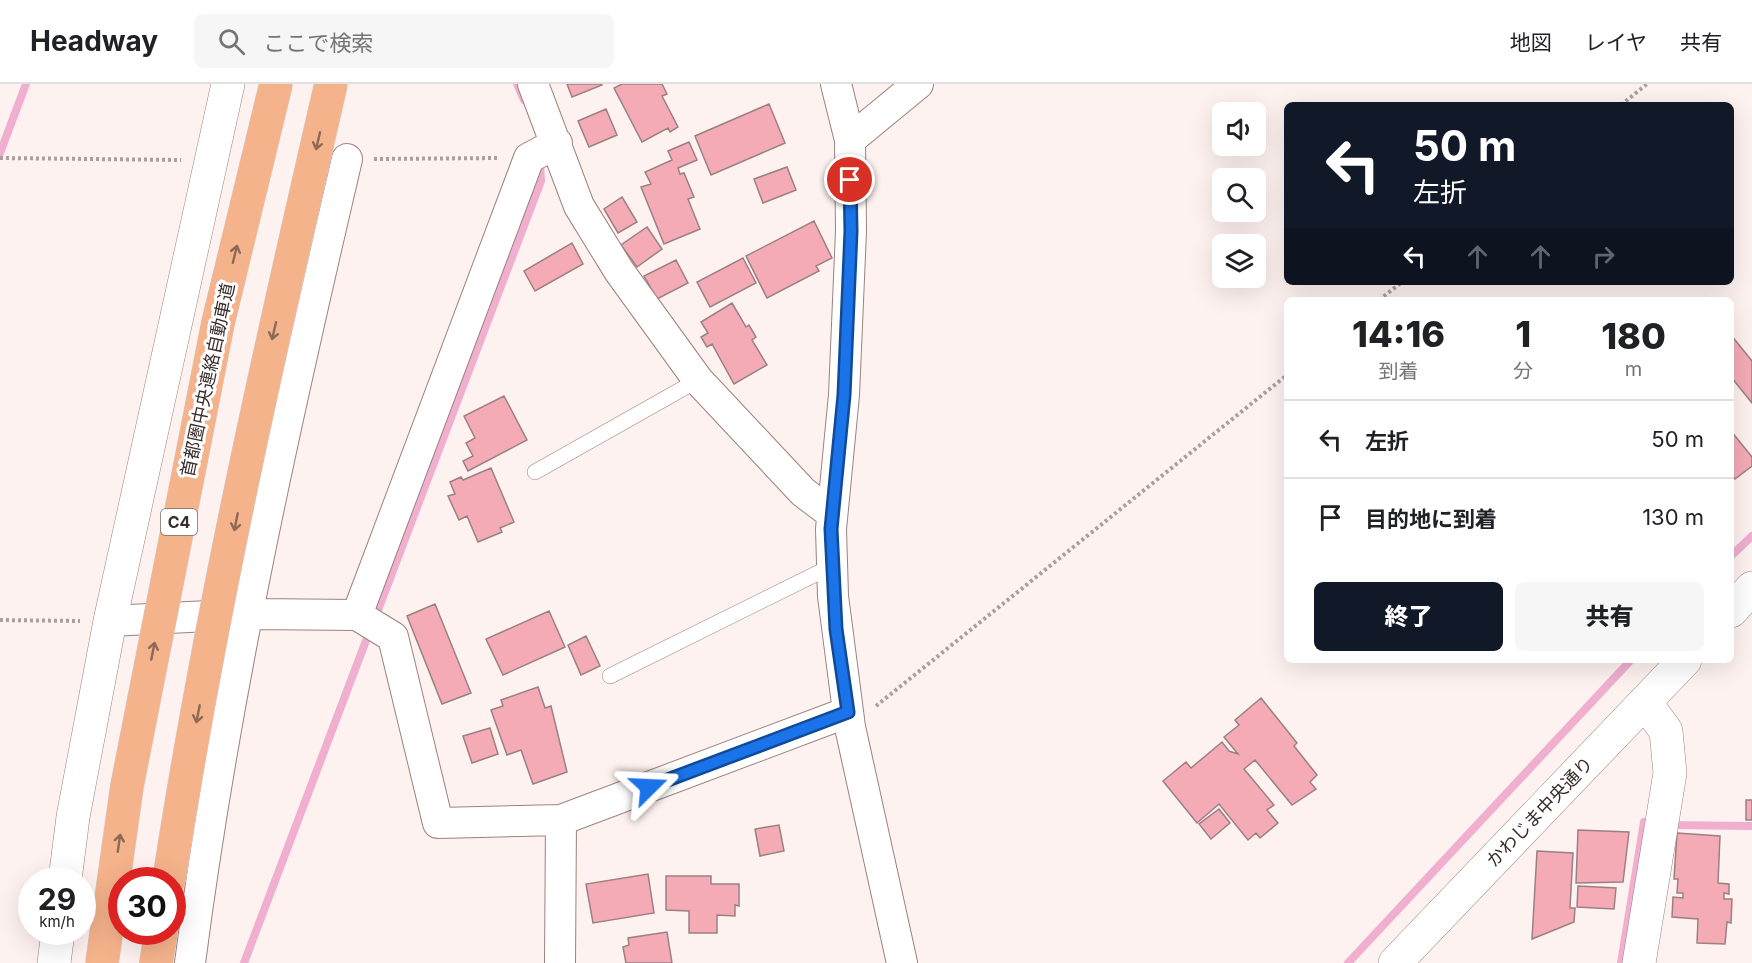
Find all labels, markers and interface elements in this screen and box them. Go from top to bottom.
search box [194,14,614,68]
text: Headway [30,24,158,58]
icon: search [215,25,248,58]
text: ここで検索 [263,30,373,56]
text: 地図 [1510,30,1552,55]
text: レイヤ [1585,30,1647,55]
text: 共有 [1680,30,1722,55]
map controls [1212,102,1266,288]
button: sound [1212,102,1266,156]
text: 50 m [1413,120,1516,171]
icon: left [1314,126,1392,204]
one-way arrow [311,131,323,150]
pin [824,154,875,205]
icon: arrive [833,163,866,196]
button: search [1212,168,1266,222]
text: 左折 [1413,176,1467,209]
button: layers [1212,234,1266,288]
icon: left [1398,240,1431,273]
icon: ahead [1461,240,1494,273]
icon: ahead [1524,240,1557,273]
icon: right [1587,240,1620,273]
one-way arrow [229,245,241,264]
street label: 首都圏中央連絡自動車道 [177,281,238,479]
text: 14:16 [1352,312,1445,356]
text: 1 [1515,312,1531,356]
text: 180 [1601,314,1666,358]
one-way arrow [267,321,279,340]
text: m [1625,357,1642,381]
text: 到着 [1379,359,1419,383]
text: 分 [1513,359,1533,383]
icon: left [1314,423,1347,456]
text: 50 m [1651,426,1704,452]
text: 左折 [1365,428,1409,454]
icon: arrive [1314,501,1347,534]
text: 130 m [1642,504,1704,530]
text: 目的地に到着 [1365,506,1497,532]
road number: C4 [161,509,197,535]
one-way arrow [230,512,241,532]
button: 終了 [1314,582,1503,651]
button: 共有 [1515,582,1704,651]
one-way arrow [148,641,159,661]
one-way arrow [192,703,203,723]
street label: かわじま中央通り [1482,753,1597,871]
position arrow [617,755,681,819]
one-way arrow [113,833,124,853]
speed limit sign: 30 [108,867,186,945]
text: 29 [38,881,76,917]
text: km/h [39,912,75,931]

